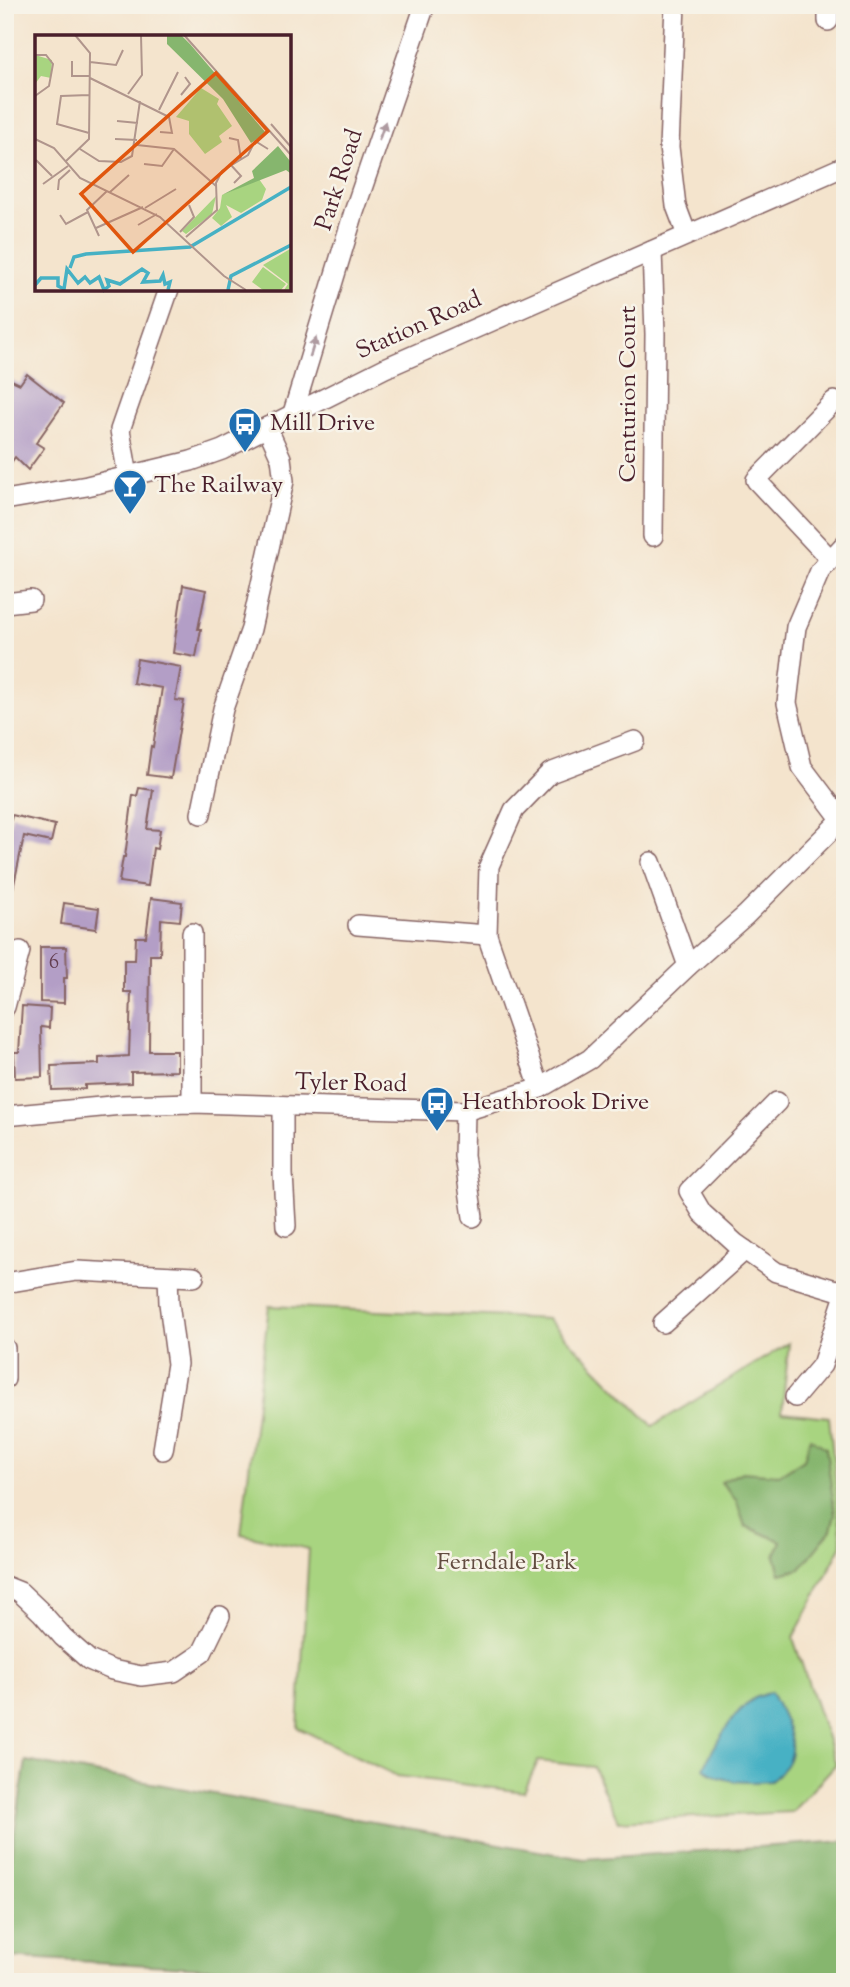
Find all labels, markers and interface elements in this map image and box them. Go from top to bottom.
inset map [35,35,290,290]
one-way arrow [377,120,388,141]
street label: Park Road [308,124,373,235]
street label: Station Road [351,283,488,369]
street label: Centurion Court [612,306,646,482]
one-way arrow [308,337,318,358]
bus stop icon: Mill Drive [226,405,264,454]
place label: Mill Drive [270,407,375,441]
bar icon: The Railway [111,467,149,516]
place label: The Railway [154,469,283,503]
house number: 6 [49,948,59,978]
street label: Tyler Road [295,1066,408,1102]
bus stop icon: Heathbrook Drive [418,1084,456,1133]
place label: Heathbrook Drive [462,1086,649,1120]
park label: Ferndale Park [437,1546,577,1580]

